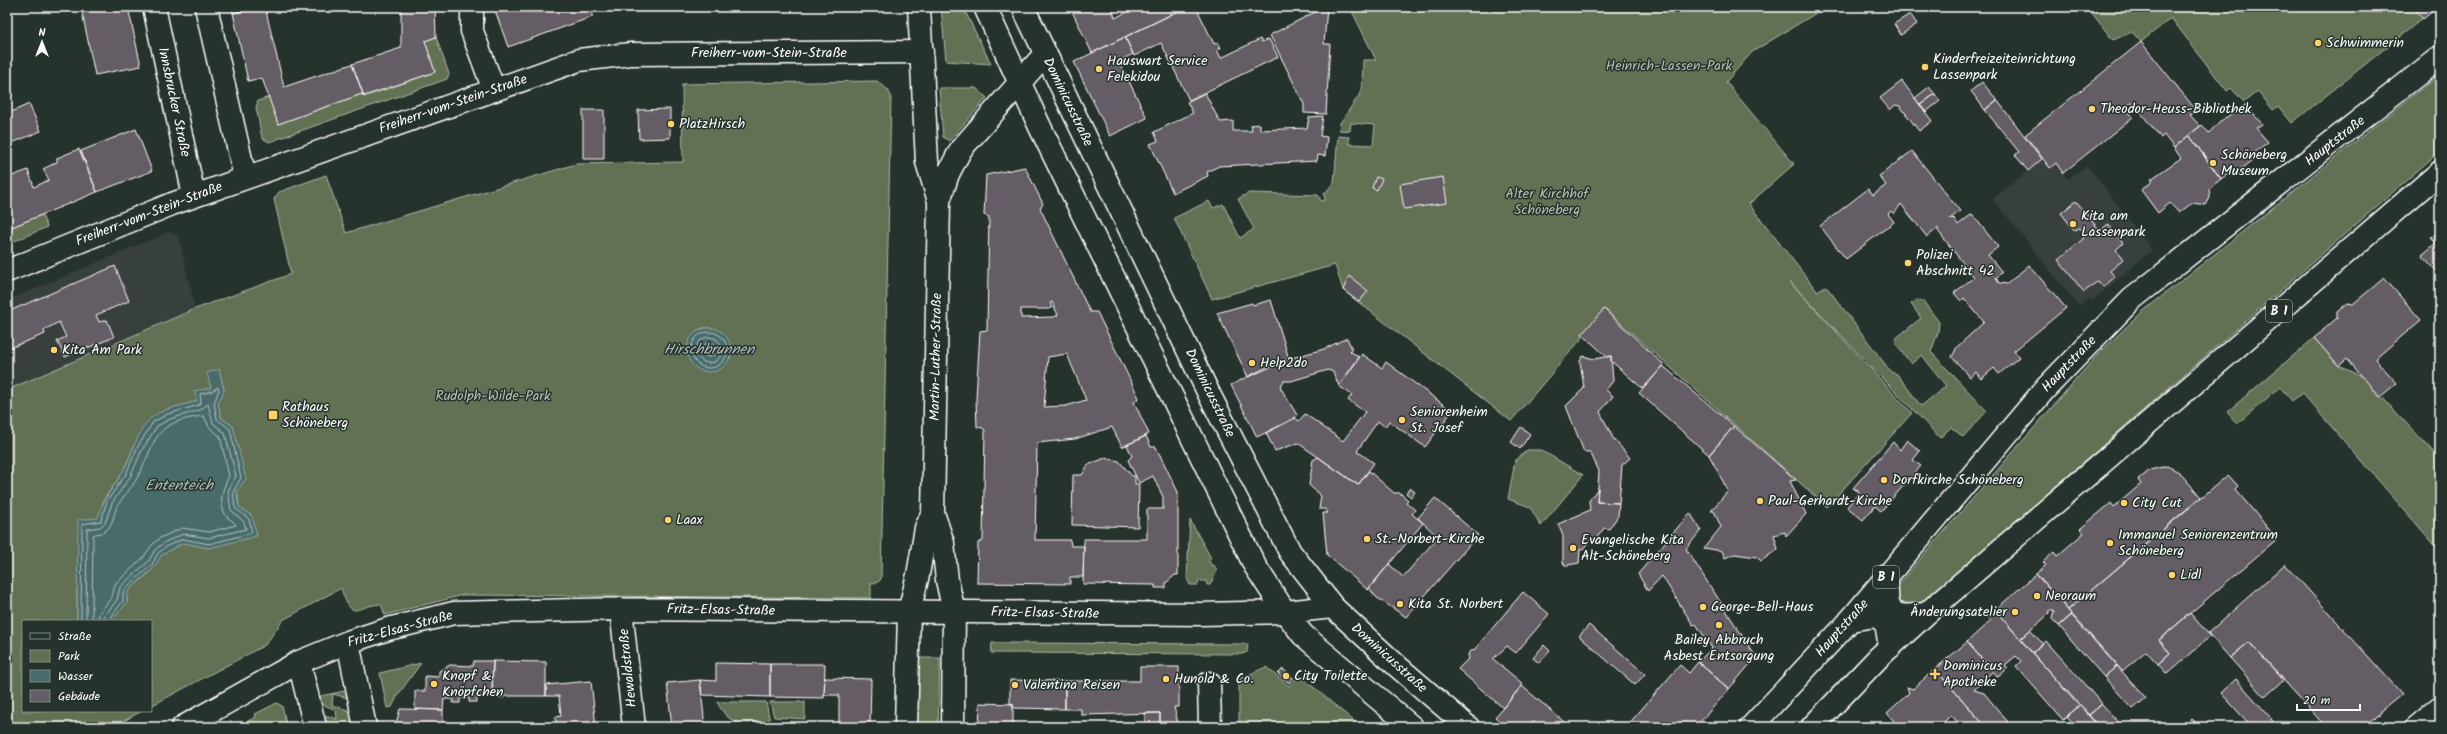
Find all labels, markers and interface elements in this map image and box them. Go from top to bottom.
north arrow [22,22,62,62]
text: N [39,24,46,42]
place label: Schwimmerin [2326,32,2404,54]
marker: Schwimmerin [2313,38,2323,48]
street label: Freiherr-vom-Stein-Straße [691,42,848,64]
street label: Innsbrucker Straße [152,45,197,160]
place label: Kinderfreizeiteinrichtung Lassenpark [1933,48,2076,86]
place label: Hauswart Service Felekidou [1107,50,1208,88]
street label: Dominicusstraße [1037,54,1099,151]
park label: Heinrich-Lassen-Park [1606,55,1733,77]
marker: Kinderfreizeiteinrichtung Lassenpark [1920,62,1930,72]
marker: Hauswart Service Felekidou [1094,64,1104,74]
street label: Freiherr-vom-Stein-Straße [376,68,531,140]
place label: Theodor-Heuss-Bibliothek [2100,98,2252,120]
marker: Theodor-Heuss-Bibliothek [2087,104,2097,114]
street label: Hauptstraße [2300,110,2371,172]
place label: PlatzHirsch [679,113,745,135]
marker: PlatzHirsch [666,119,676,129]
place label: Schöneberg Museum [2221,144,2287,182]
marker: Schöneberg Museum [2208,158,2218,168]
street label: Freiherr-vom-Stein-Straße [72,176,226,252]
park label: Alter Kirchhof Schöneberg [1506,183,1590,221]
place label: Kita am Lassenpark [2081,205,2146,243]
marker: Kita am Lassenpark [2068,219,2078,229]
place label: Polizei Abschnitt 42 [1916,244,1995,282]
marker: Polizei Abschnitt 42 [1903,258,1913,268]
street label: Martin-Luther-Straße [924,292,948,421]
road number: B 1 [2266,300,2292,322]
street label: Hauptstraße [2036,330,2102,397]
water label: Hirschbrunnen [664,338,755,362]
place label: Kita Am Park [62,339,142,361]
marker: Kita Am Park [49,345,59,355]
street label: Dominicusstraße [1179,345,1241,442]
place label: Help2do [1260,352,1307,374]
marker: Help2do [1247,358,1257,368]
park label: Rudolph-Wilde-Park [435,385,551,407]
place label: Rathaus Schöneberg [282,396,348,434]
place label: Seniorenheim St. Josef [1410,401,1488,439]
marker: Rathaus Schöneberg [267,409,279,421]
marker: Seniorenheim St. Josef [1397,415,1407,425]
place label: Dorfkirche Schöneberg [1892,469,2024,491]
water label: Ententeich [145,474,215,498]
marker: Dorfkirche Schöneberg [1879,475,1889,485]
place label: Paul-Gerhardt-Kirche [1768,490,1893,512]
place label: City Cut [2132,492,2182,514]
marker: Paul-Gerhardt-Kirche [1755,496,1765,506]
marker: City Cut [2119,498,2129,508]
place label: Laax [676,509,704,531]
marker: Laax [663,515,673,525]
place label: Immanuel Seniorenzentrum Schöneberg [2118,524,2278,562]
place label: St.-Norbert-Kirche [1375,528,1485,550]
place label: Evangelische Kita Alt-Schöneberg [1581,529,1684,567]
marker: St.-Norbert-Kirche [1362,534,1372,544]
marker: Immanuel Seniorenzentrum Schöneberg [2105,538,2115,548]
marker: Evangelische Kita Alt-Schöneberg [1568,543,1578,553]
place label: Lidl [2180,564,2202,586]
road number: B 1 [1873,566,1899,588]
marker: Lidl [2167,570,2177,580]
place label: Neoraum [2045,585,2096,607]
marker: Neoraum [2032,591,2042,601]
place label: Kita St. Norbert [1408,593,1504,615]
street label: Hauptstraße [1810,593,1875,662]
place label: George-Bell-Haus [1711,596,1813,618]
street label: Fritz-Elsas-Straße [667,598,776,622]
marker: Kita St. Norbert [1395,599,1405,609]
street label: Fritz-Elsas-Straße [991,601,1100,625]
place label: Änderungsatelier [1910,601,2008,623]
marker: George-Bell-Haus [1698,602,1708,612]
street label: Fritz-Elsas-Straße [345,604,456,654]
marker: Änderungsatelier [2010,607,2020,617]
street label: Dominicusstraße [1346,617,1433,699]
legend [22,620,152,712]
marker: Bailey Abbruch Asbest Entsorgung [1714,620,1724,630]
text: Straße [58,627,92,646]
street label: Hewaldstraße [613,627,643,709]
place label: Bailey Abbruch Asbest Entsorgung [1664,629,1774,667]
text: Park [58,647,80,666]
place label: Dominicus Apotheke [1943,655,2003,693]
place label: Knopf & Knöpfchen [442,665,504,703]
place label: City Toilette [1294,665,1368,687]
text: Wasser [58,667,94,686]
place label: Hunold & Co. [1174,668,1253,690]
marker: Dominicus Apotheke [1930,669,1940,679]
marker: City Toilette [1281,671,1291,681]
place label: Valentina Reisen [1023,674,1120,696]
marker: Hunold & Co. [1161,674,1171,684]
marker: Knopf & Knöpfchen [429,679,439,689]
marker: Valentina Reisen [1010,680,1020,690]
scale bar [2297,686,2360,712]
text: Gebäude [58,687,100,706]
text: 20 m [2303,691,2331,710]

